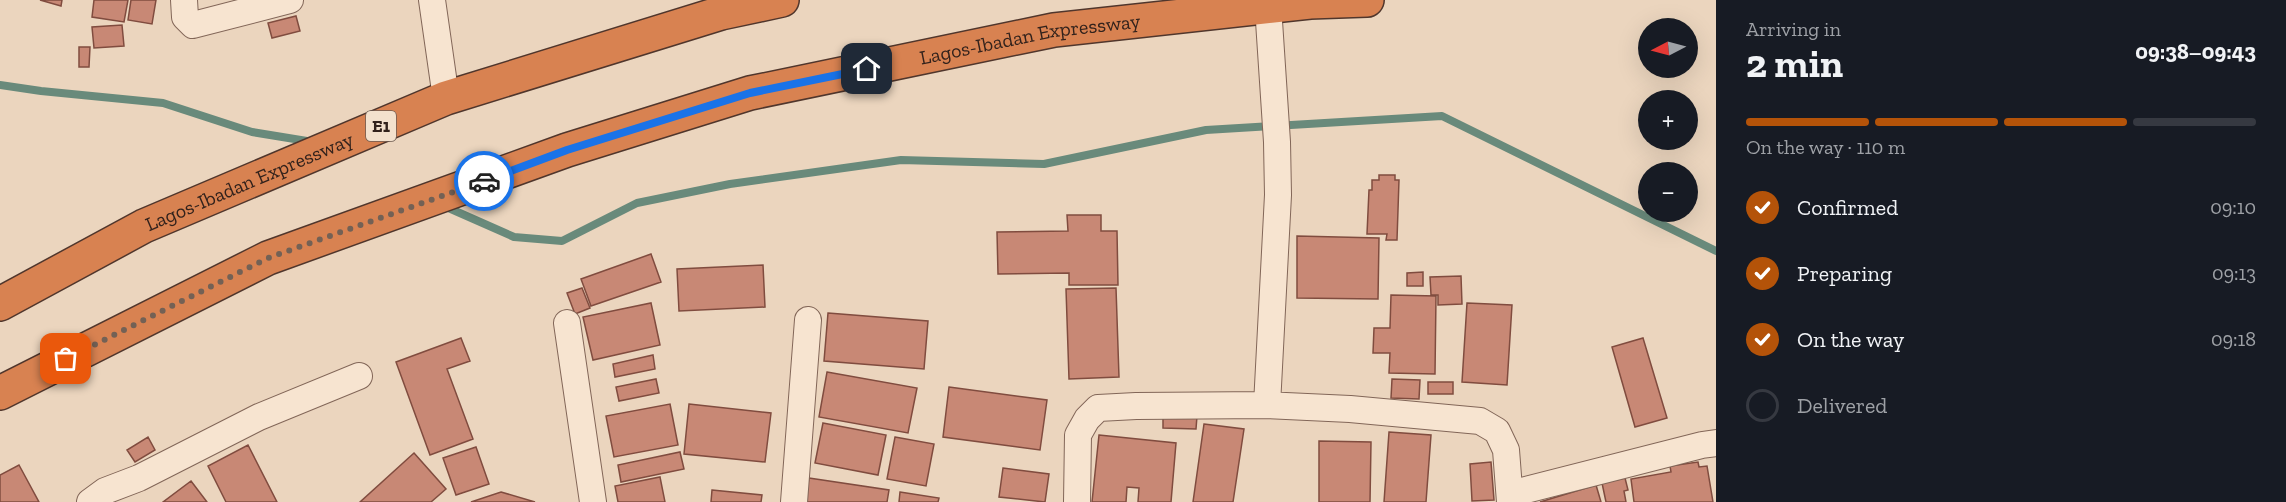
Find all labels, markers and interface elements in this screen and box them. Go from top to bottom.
street label: Lagos-Ibadan Expressway [917,9,1142,70]
text: Arriving in [1746,17,1841,41]
north arrow [1638,18,1698,78]
map controls [1638,18,1698,222]
text: 09:38–09:43 [2135,38,2256,65]
text: 2 min [1746,40,1843,87]
pin [841,43,892,94]
icon: home [850,52,883,85]
button: + [1638,90,1698,150]
road number: E1 [366,111,396,141]
street label: Lagos-Ibadan Expressway [141,126,358,236]
text: On the way · 110 m [1746,135,1905,159]
courier [454,151,514,211]
button: − [1638,162,1698,222]
icon: car [468,165,501,198]
icon: check [1746,191,1779,224]
text: Confirmed [1797,194,1898,221]
text: 09:10 [2210,195,2256,219]
icon: check [1746,257,1779,290]
text: Preparing [1797,260,1892,287]
text: 09:13 [2212,261,2256,285]
icon: check [1746,323,1779,356]
text: On the way [1797,326,1904,353]
text: 09:18 [2211,327,2256,351]
pin [40,333,91,384]
icon: bag [49,342,82,375]
text: Delivered [1797,392,1887,419]

